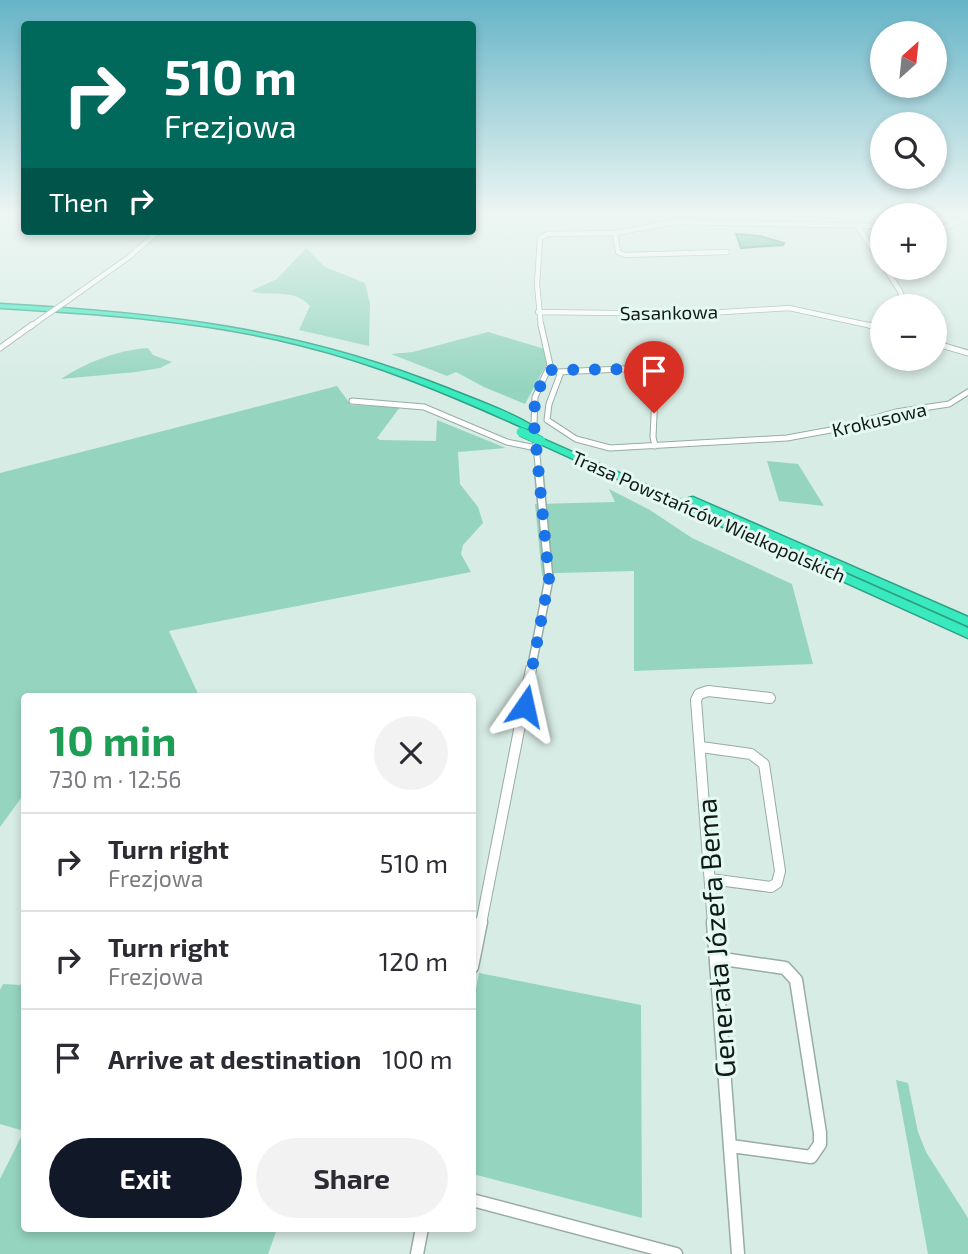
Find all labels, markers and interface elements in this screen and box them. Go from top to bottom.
north arrow [870,21,947,98]
map controls [870,21,947,371]
text: 510 m [164,46,297,105]
icon: right [49,49,140,140]
text: Frezjowa [164,106,297,144]
button: search [870,112,947,189]
icon: right [122,182,160,220]
text: Then [49,186,108,217]
button: + [870,203,947,280]
button: − [870,294,947,371]
street label: Sasankowa [620,300,718,324]
pin [624,341,684,413]
icon: arrive [635,352,673,390]
street label: Krokusowa [829,397,929,441]
street label: Trasa Powstańców Wielkopolskich [569,445,849,587]
position arrow [488,669,562,743]
text: 10 min [49,714,177,764]
button: close [374,716,448,790]
text: 730 m · 12:56 [49,765,181,793]
street label: Generała Józefa Bema [688,797,742,1079]
text: Turn right [108,833,229,864]
icon: right [49,843,87,881]
text: 510 m [379,847,448,878]
text: Frezjowa [108,864,203,892]
text: Turn right [108,931,229,962]
icon: right [49,941,87,979]
text: 120 m [379,945,448,976]
text: Frezjowa [108,962,203,990]
icon: arrive [49,1039,87,1077]
text: Arrive at destination [108,1043,361,1074]
text: 100 m [382,1043,453,1074]
button: Exit [49,1138,242,1218]
button: Share [256,1138,448,1218]

